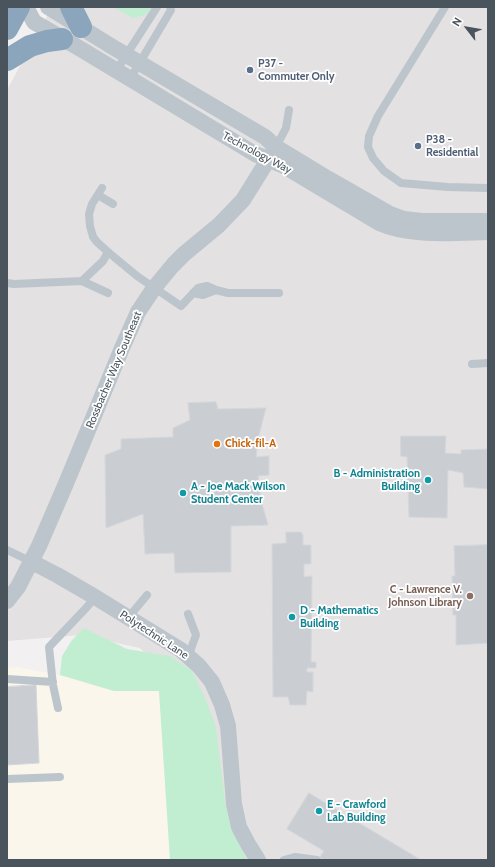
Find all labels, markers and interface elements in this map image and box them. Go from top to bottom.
north arrow [447,8,487,48]
text: N [449,15,465,29]
place label: P37 - Commuter Only [258,57,335,83]
marker: P37 - Commuter Only [245,65,255,75]
street label: Technology Way [220,129,294,177]
place label: P38 - Residential [426,133,478,159]
marker: P38 - Residential [413,141,423,151]
street label: Rossbacher Way Southeast [83,310,145,430]
place label: Chick-fil-A [225,437,276,451]
marker: Chick-fil-A [212,439,222,449]
place label: B - Administration Building [333,467,420,493]
marker: B - Administration Building [423,475,433,485]
place label: A - Joe Mack Wilson Student Center [191,480,285,506]
marker: A - Joe Mack Wilson Student Center [178,488,188,498]
place label: C - Lawrence V. Johnson Library [388,583,462,609]
marker: C - Lawrence V. Johnson Library [465,591,475,601]
place label: D - Mathematics Building [300,604,378,630]
street label: Polytechnic Lane [117,608,191,662]
marker: D - Mathematics Building [287,612,297,622]
place label: E - Crawford Lab Building [327,798,386,824]
marker: E - Crawford Lab Building [314,806,324,816]

